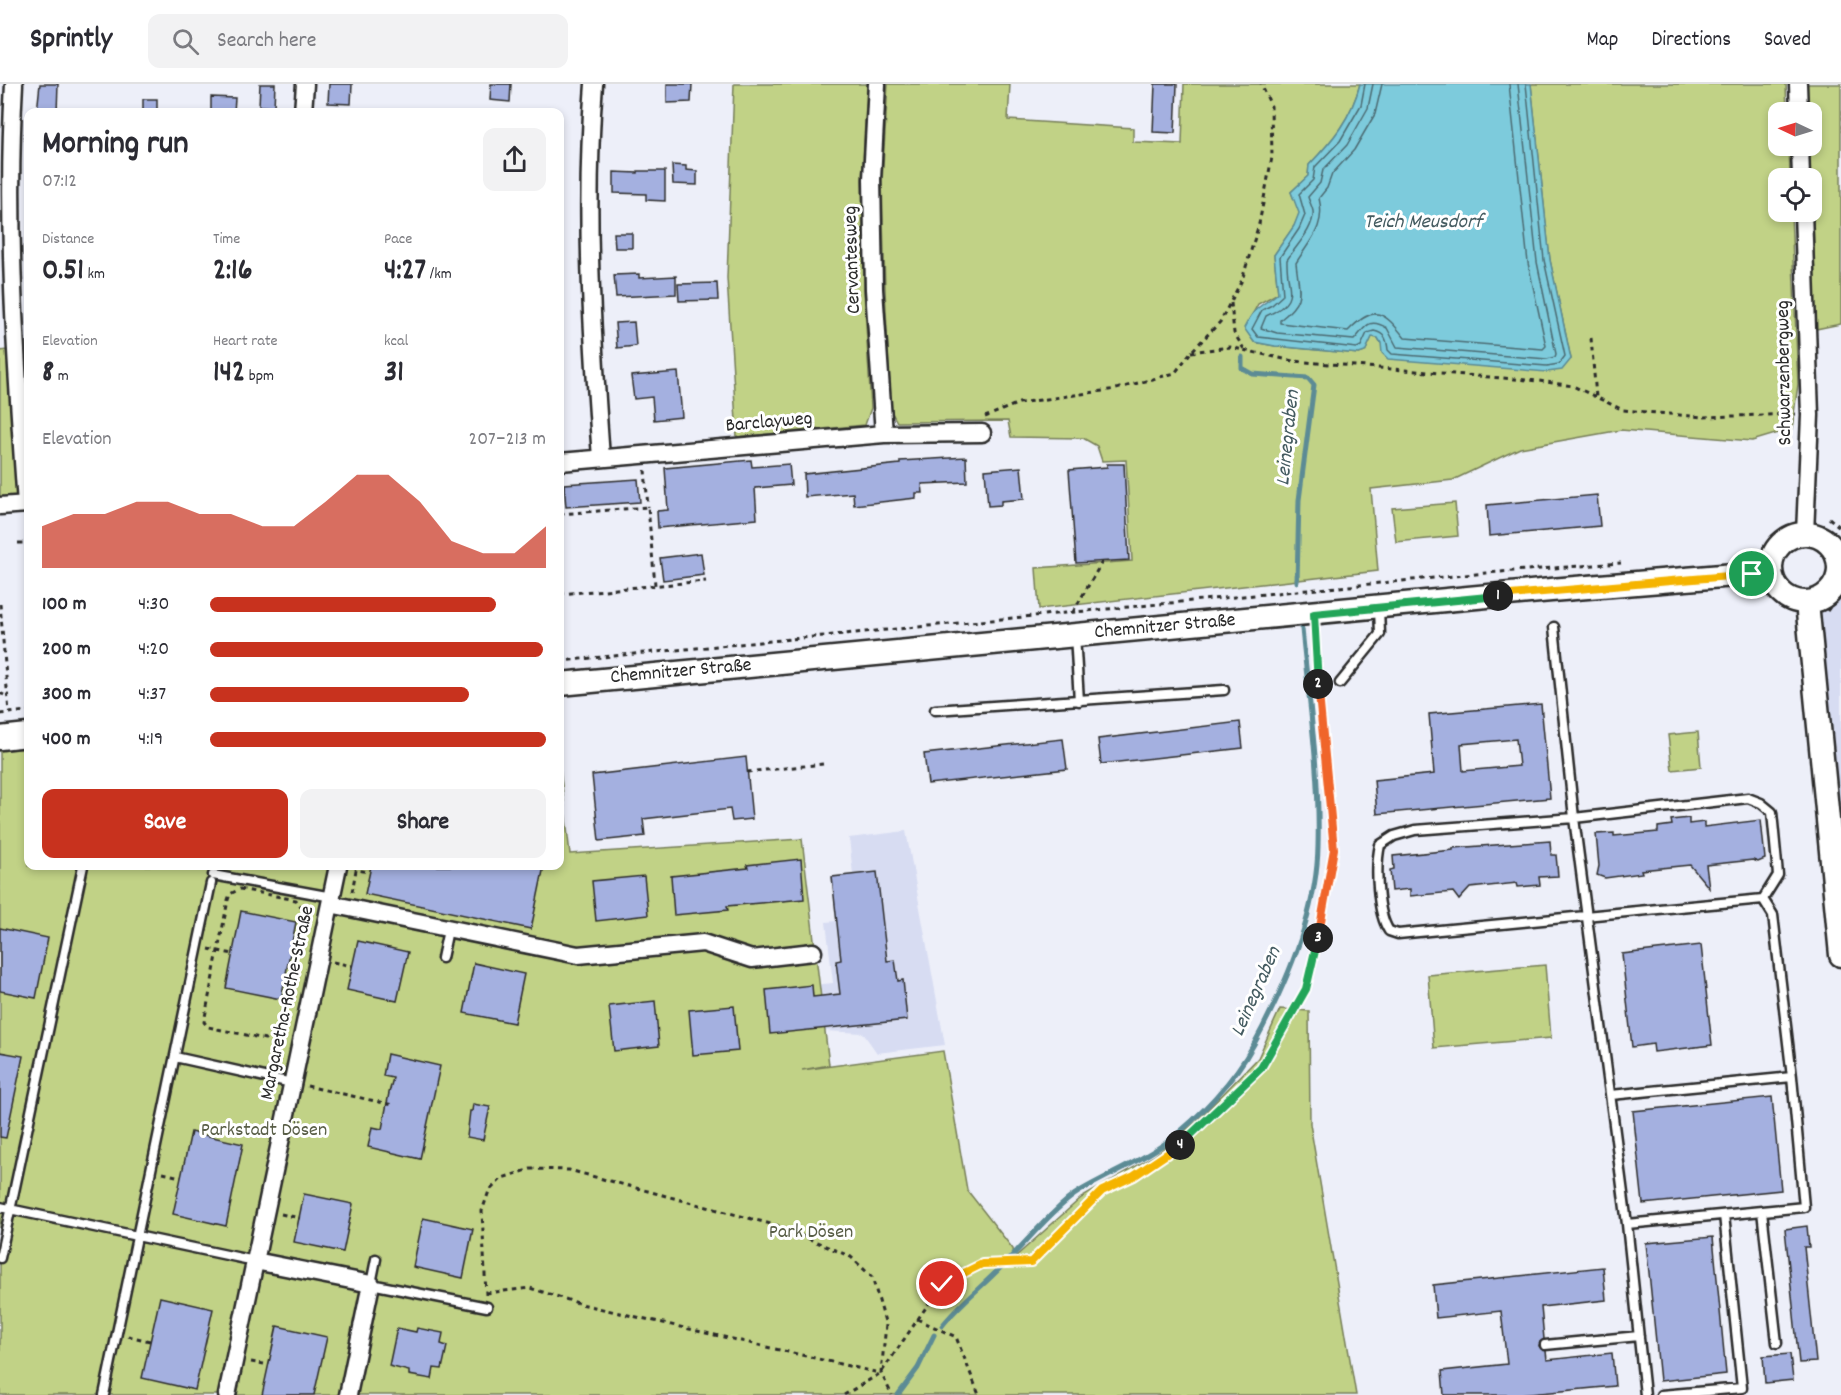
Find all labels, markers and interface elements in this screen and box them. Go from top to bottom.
search box [148,14,568,68]
text: Sprintly [30,21,112,61]
icon: search [169,25,202,58]
text: Search here [217,26,316,57]
text: Map [1587,26,1618,56]
text: Directions [1651,26,1731,56]
text: Saved [1764,26,1811,56]
north arrow [1768,102,1822,156]
map controls [1768,102,1822,222]
text: Morning run [42,122,189,169]
button: share [483,128,546,191]
text: 07:12 [42,168,77,196]
button: locate [1768,168,1822,222]
street label: Cervantesweg [837,205,869,315]
water label: Teich Meusdorf [1364,208,1487,238]
text: Distance [42,228,94,251]
text: Time [213,228,240,251]
text: Pace [384,228,412,251]
text: 0.51 [42,251,84,294]
text: 2:16 [213,251,252,294]
text: 4:27 [384,251,426,294]
text: km [84,263,105,286]
text: /km [426,263,452,286]
street label: Schwarzenbergweg [1770,300,1800,446]
text: Elevation [42,330,98,353]
text: Heart rate [213,330,278,353]
text: kcal [384,330,408,353]
text: 8 [42,353,54,396]
text: 142 [213,353,245,396]
text: 31 [384,353,404,396]
text: m [54,365,69,388]
text: bpm [245,365,274,388]
water label: Leinegraben [1269,388,1309,487]
street label: Barclayweg [724,405,814,441]
text: Elevation [42,426,112,454]
text: 207–213 m [468,426,546,454]
pin [1726,548,1777,599]
icon: arrive [1735,557,1768,590]
pin: 1 [1483,581,1513,611]
text: 1 [1496,584,1500,607]
text: 100 m [42,591,87,619]
text: 4:30 [138,591,169,619]
street label: Chemnitzer Straße [1093,607,1237,647]
text: 200 m [42,636,91,664]
text: 4:20 [138,636,169,664]
street label: Chemnitzer Straße [609,652,753,692]
pin: 2 [1303,669,1333,699]
text: 2 [1315,672,1322,695]
text: 300 m [42,681,91,709]
text: 4:37 [138,681,166,709]
text: 400 m [42,726,90,754]
text: 4:19 [138,726,163,754]
button: Save [42,789,288,858]
button: Share [300,789,546,858]
street label: Margaretha-Rothe-Straße [254,903,322,1103]
pin: 3 [1303,923,1333,953]
text: 3 [1314,926,1322,949]
water label: Leinegraben [1224,941,1291,1042]
park label: Parkstadt Dösen [201,1117,327,1145]
pin: 4 [1165,1130,1195,1160]
text: 4 [1177,1133,1183,1156]
park label: Park Dösen [769,1219,853,1247]
pin [916,1258,967,1309]
icon: check [925,1267,958,1300]

